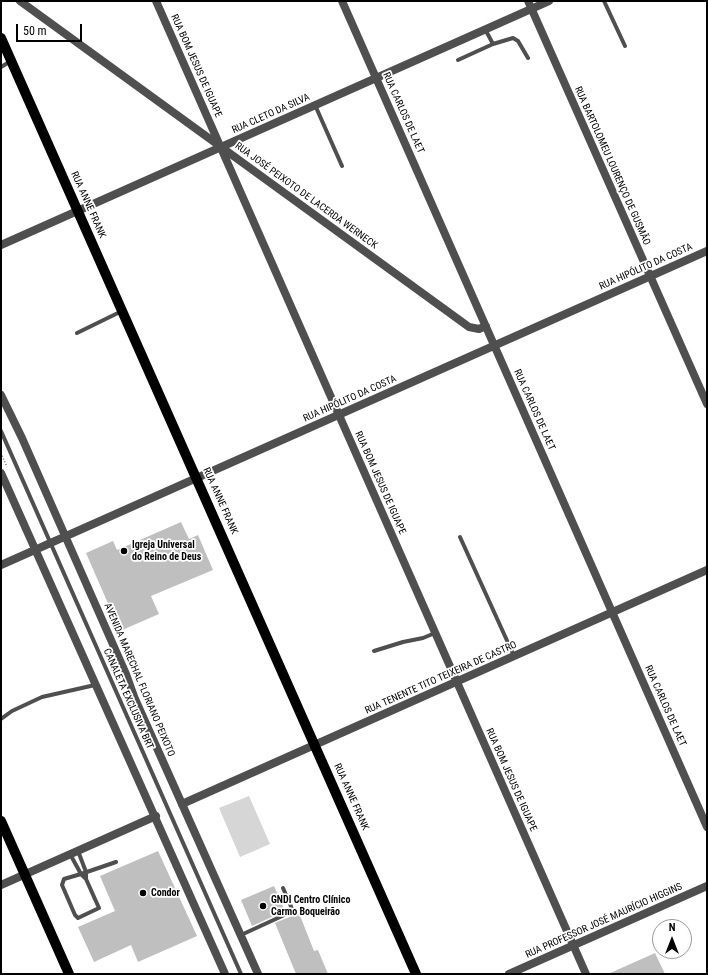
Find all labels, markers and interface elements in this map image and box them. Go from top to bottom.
street label: RUA BOM JESUS DE IGUAPE [168,13,224,119]
scale bar [18,16,84,42]
text: 50 m [23,24,47,38]
street label: RUA CARLOS DE LAET [380,71,426,155]
street label: RUA BARTOLOMEU LOURENÇO DE GUSMÃO [571,85,653,247]
street label: RUA CLETO DA SILVA [230,91,312,137]
street label: RUA JOSÉ PEIXOTO DE LACERDA WERNECK [232,140,380,252]
street label: RUA ANNE FRANK [68,170,108,240]
street label: RUA HIPÓLITO DA COSTA [598,241,694,293]
street label: RUA CARLOS DE LAET [511,368,557,452]
street label: RUA HIPÓLITO DA COSTA [302,373,398,425]
street label: RUA BOM JESUS DE IGUAPE [352,430,408,536]
street label: RUA ANNE FRANK [200,466,240,536]
place label: Igreja Universal do Reino de Deus [132,539,201,562]
marker: Igreja Universal do Reino de Deus [119,546,129,556]
street label: AVENIDA MARECHAL FLORIANO PEIXOTO [101,601,177,759]
street label: RUA TENENTE TITO TEIXEIRA DE CASTRO [363,639,519,717]
street label: CANALETA EXCLUSIVA BRT [100,647,156,751]
street label: RUA CARLOS DE LAET [642,664,688,748]
street label: RUA BOM JESUS DE IGUAPE [483,727,539,833]
street label: RUA ANNE FRANK [331,762,371,832]
street label: RUA PROFESSOR JOSÉ MAURÍCIO HIGGINS [524,881,684,961]
place label: Condor [151,887,180,899]
marker: Condor [138,888,148,898]
place label: GNDI Centro Clínico Carmo Boqueirão [271,894,350,918]
marker: GNDI Centro Clínico Carmo Boqueirão [258,901,268,911]
north arrow [652,919,692,959]

